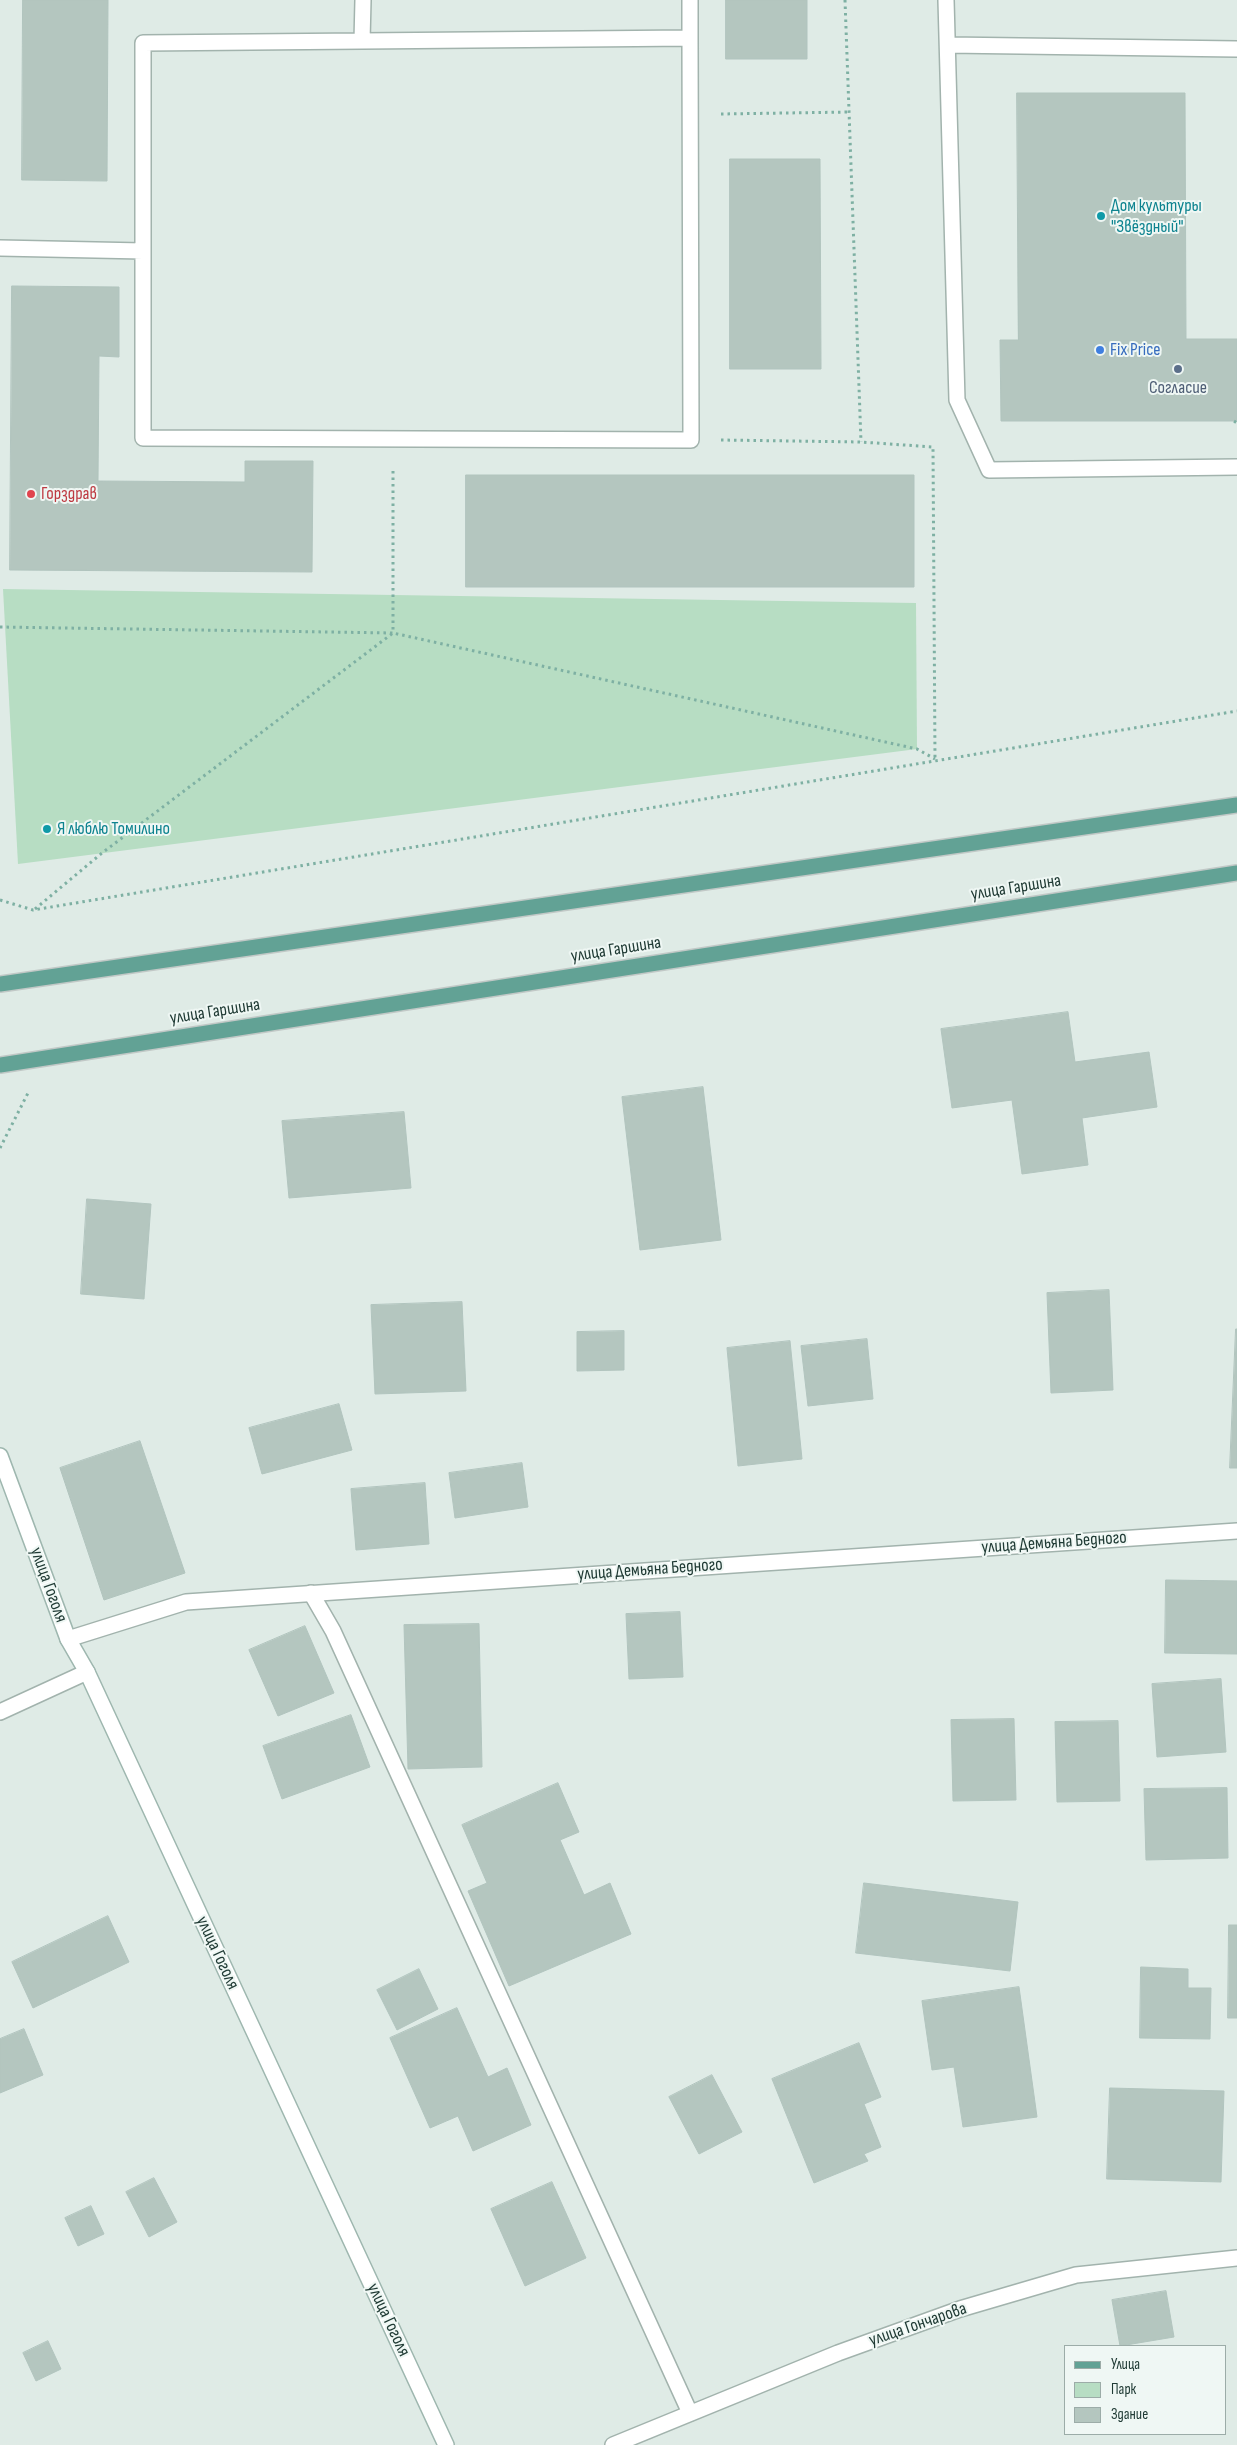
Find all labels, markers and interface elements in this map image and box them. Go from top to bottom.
place label: Дом культуры "Звёздный" [1111,195,1202,238]
marker: Дом культуры "Звёздный" [1095,210,1107,222]
place label: Fix Price [1110,339,1161,361]
marker: Fix Price [1094,344,1106,356]
marker: Согласие [1172,363,1184,375]
place label: Согласие [1149,377,1207,399]
place label: Горздрав [41,483,97,505]
marker: Горздрав [25,488,37,500]
place label: Я люблю Томилино [57,818,170,840]
marker: Я люблю Томилино [41,823,53,835]
street label: улица Гаршина [969,870,1063,906]
street label: улица Гаршина [569,932,663,968]
street label: улица Гаршина [168,994,262,1030]
street label: улица Демьяна Бедного [981,1527,1127,1559]
street label: улица Гоголя [24,1545,72,1625]
street label: улица Демьяна Бедного [577,1554,723,1586]
street label: улица Гоголя [191,1913,243,1993]
street label: улица Гоголя [362,2280,414,2360]
street label: улица Гончарова [866,2298,970,2352]
legend [1064,2345,1227,2435]
text: Улица [1111,2355,1140,2374]
text: Парк [1111,2380,1136,2399]
text: Здание [1111,2405,1148,2424]

